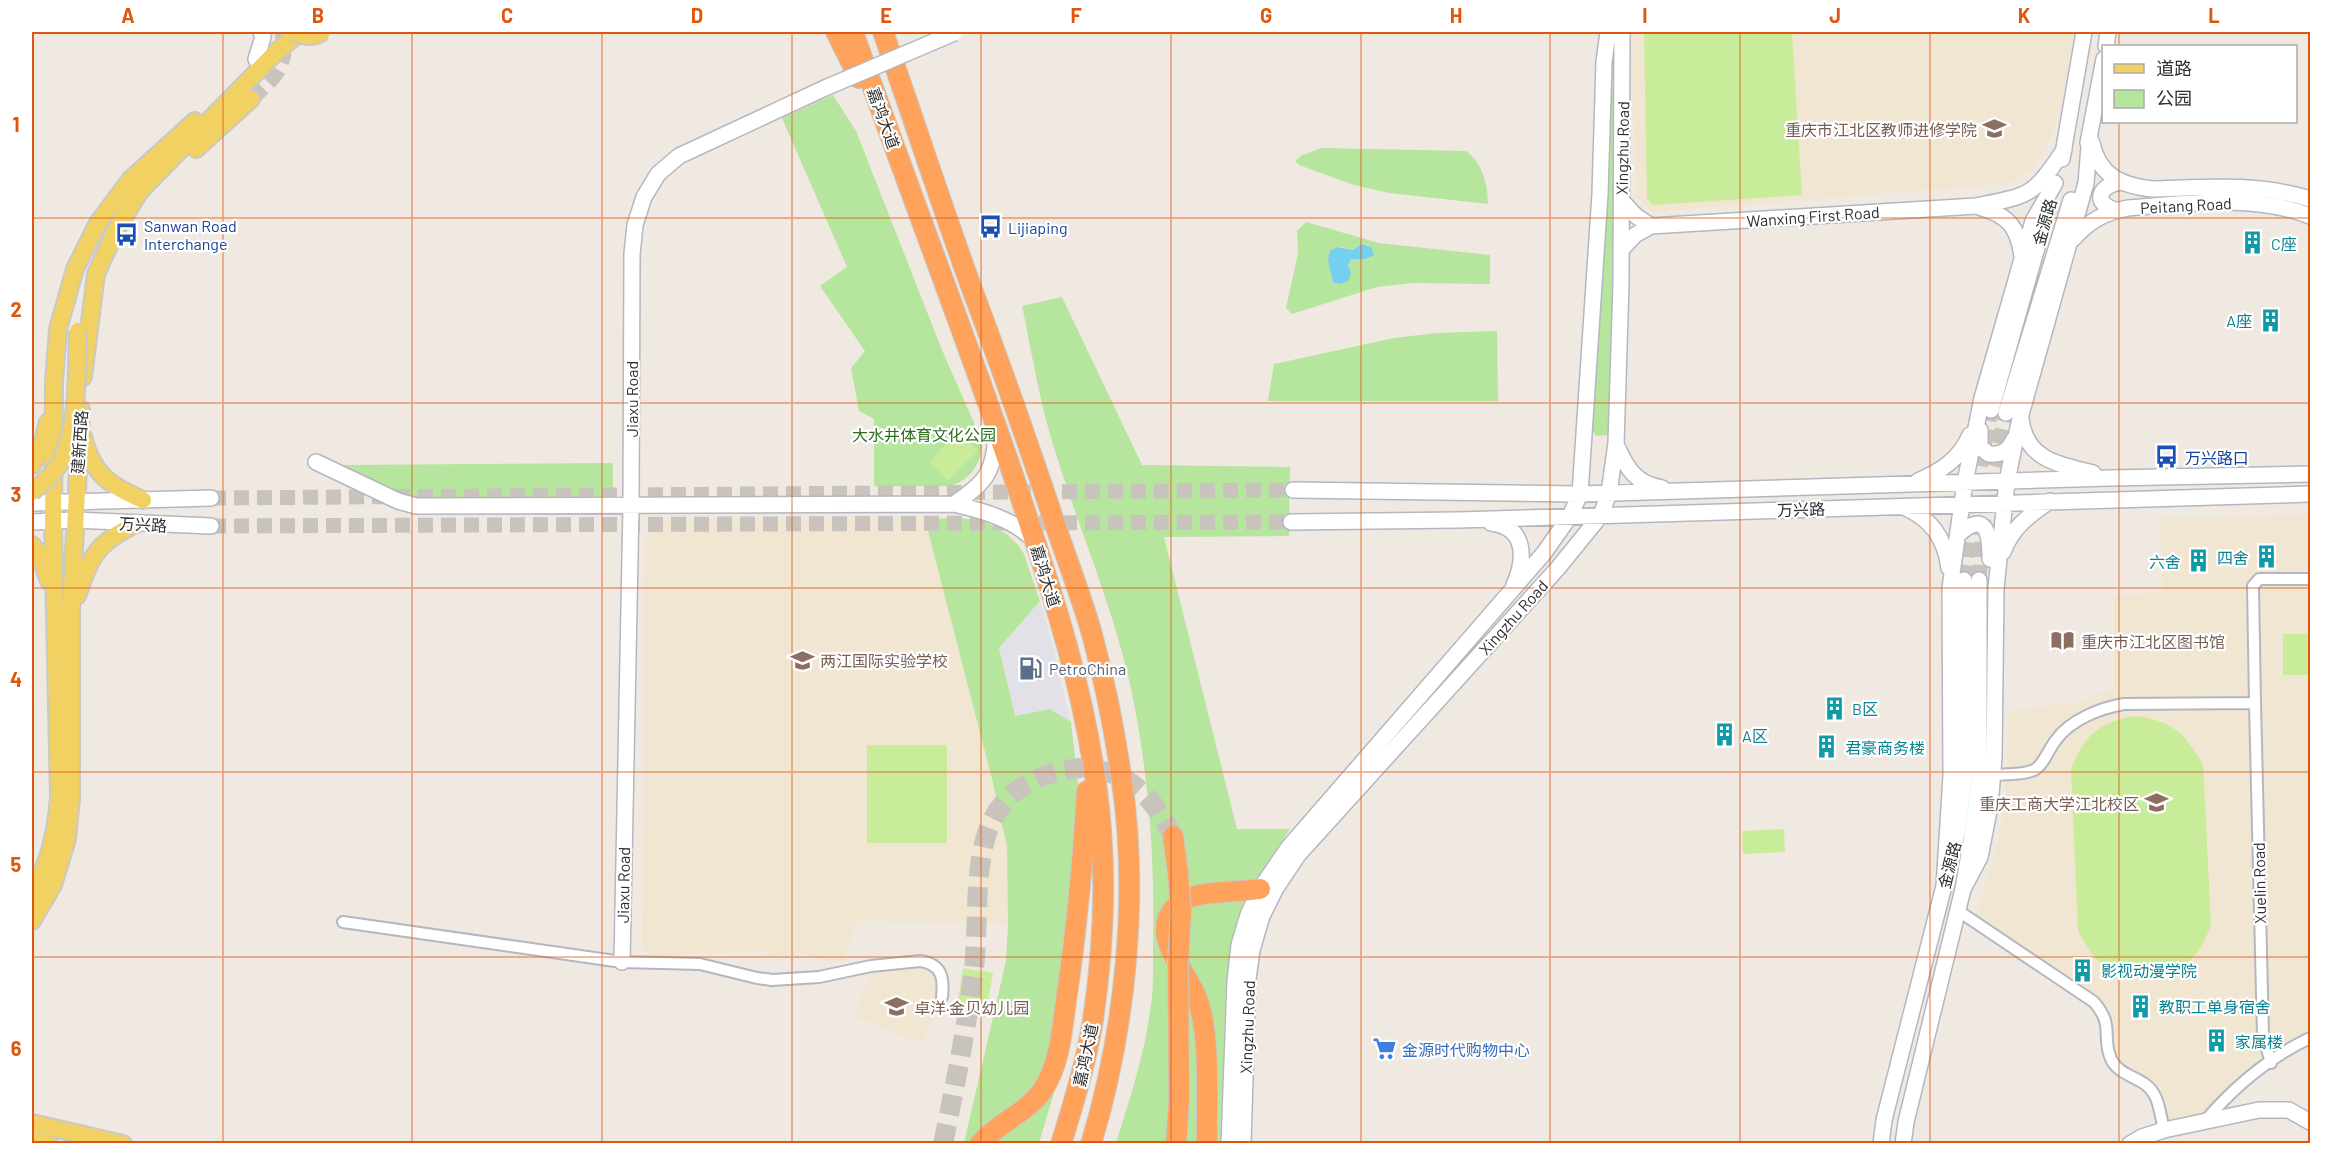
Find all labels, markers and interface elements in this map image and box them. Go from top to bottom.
text: A [121,3,135,27]
text: B [312,3,324,27]
text: C [501,3,513,27]
text: D [691,3,703,27]
text: E [880,3,892,27]
text: F [1070,3,1082,27]
text: G [1260,3,1272,27]
text: H [1450,3,1462,27]
text: I [1642,3,1648,27]
text: J [1829,3,1841,27]
text: K [2018,3,2031,27]
text: L [2208,3,2220,27]
legend [2102,45,2297,123]
text: 道路 [2156,57,2192,79]
street label: 嘉鸿大道 [864,85,904,151]
text: 公园 [2156,87,2192,109]
street label: Xingzhu Road [1612,101,1632,195]
text: 1 [12,112,20,136]
school or university icon: 重庆市江北区教师进修学院 [1982,116,2008,142]
place label: 重庆市江北区教师进修学院 [1785,120,1977,139]
street label: Peitang Road [2140,193,2232,217]
street label: 金源路 [2028,196,2060,248]
street label: Wanxing First Road [1746,202,1880,230]
bus stop icon: Lijiaping [977,214,1003,240]
place label: Sanwan Road Interchange [144,216,237,253]
place label: Lijiaping [1008,218,1067,237]
bus stop icon: Sanwan Road Interchange [113,221,139,247]
building icon: C座 [2240,230,2266,256]
place label: C座 [2271,234,2297,253]
text: 2 [10,297,22,321]
building icon: A座 [2257,307,2283,333]
place label: A座 [2226,311,2252,330]
street label: Jiaxu Road [622,361,641,437]
street label: 建新西路 [67,409,91,475]
park label: 大水井体育文化公园 [852,425,996,444]
bus stop icon: 万兴路口 [2154,444,2180,470]
place label: 万兴路口 [2185,448,2249,467]
text: 3 [11,482,21,506]
street label: 万兴路 [1777,499,1825,519]
street label: 万兴路 [119,513,167,535]
street label: 嘉鸿大道 [1028,543,1064,609]
building icon: 四舍 [2254,544,2280,570]
building icon: 六舍 [2186,548,2212,574]
place label: 四舍 [2217,548,2249,567]
place label: 六舍 [2149,552,2181,571]
street label: Xingzhu Road [1475,576,1551,658]
library icon: 重庆市江北区图书馆 [2050,628,2076,654]
place label: 重庆市江北区图书馆 [2081,632,2225,651]
school or university icon: 两江国际实验学校 [789,647,815,673]
place label: 两江国际实验学校 [820,651,948,670]
fuel station icon: PetroChina [1018,655,1044,681]
place label: PetroChina [1049,659,1126,678]
text: 4 [10,667,22,691]
building icon: B区 [1821,695,1847,721]
place label: B区 [1852,699,1878,718]
building icon: A区 [1711,722,1737,748]
place label: A区 [1742,726,1768,745]
building icon: 君豪商务楼 [1814,734,1840,760]
place label: 君豪商务楼 [1845,738,1925,757]
school or university icon: 重庆工商大学江北校区 [2144,790,2170,816]
place label: 重庆工商大学江北校区 [1979,794,2139,813]
street label: 金源路 [1934,839,1964,891]
street label: Xuelin Road [2249,842,2269,924]
street label: Jiaxu Road [613,847,633,923]
text: 5 [11,852,22,876]
building icon: 影视动漫学院 [2070,957,2096,983]
place label: 影视动漫学院 [2101,961,2197,980]
street label: Xingzhu Road [1236,980,1258,1074]
building icon: 教职工单身宿舍 [2128,993,2154,1019]
school or university icon: 卓洋·金贝幼儿园 [883,994,909,1020]
place label: 教职工单身宿舍 [2159,997,2271,1016]
place label: 卓洋·金贝幼儿园 [914,998,1029,1017]
street label: 嘉鸿大道 [1069,1022,1101,1088]
building icon: 家属楼 [2204,1028,2230,1054]
place label: 家属楼 [2235,1032,2283,1051]
text: 6 [11,1036,22,1060]
supermarket icon: 金源时代购物中心 [1371,1036,1397,1062]
place label: 金源时代购物中心 [1402,1040,1530,1059]

